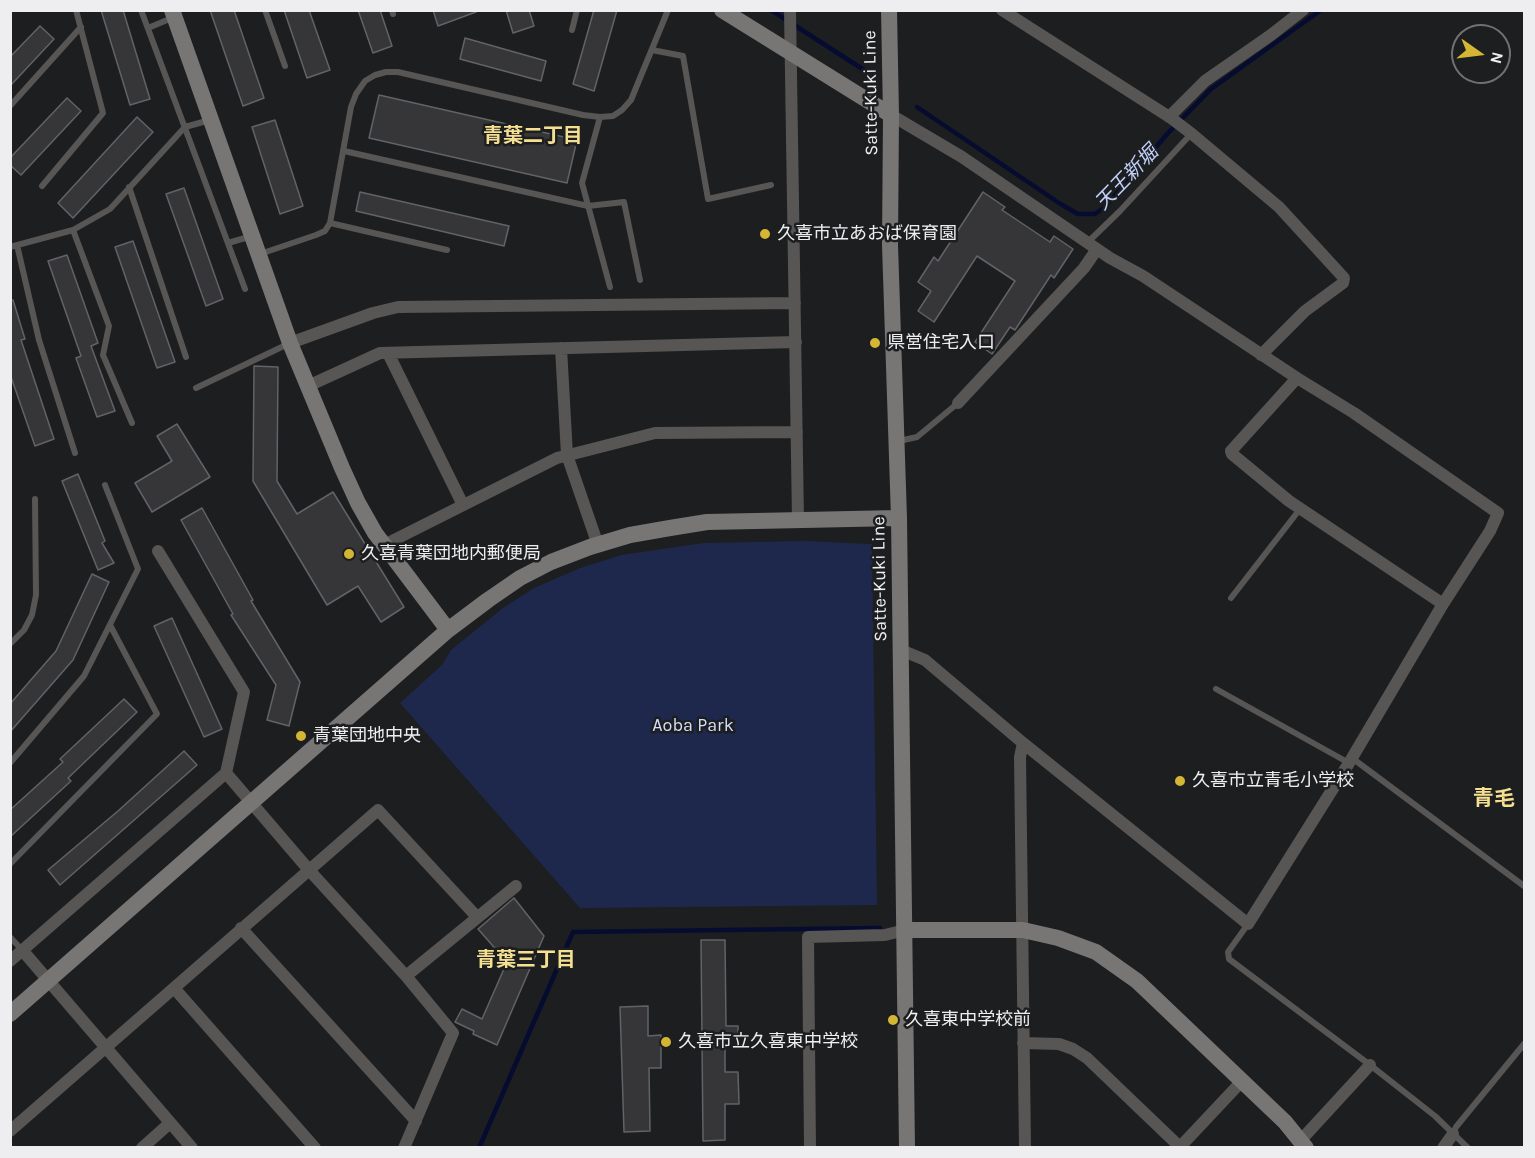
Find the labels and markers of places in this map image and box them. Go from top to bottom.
place label: 久喜市立あおば保育園 [777,223,957,245]
marker: 久喜市立あおば保育園 [758,227,772,241]
place label: 県営住宅入口 [887,332,995,354]
marker: 県営住宅入口 [868,336,882,350]
place label: 久喜青葉団地内郵便局 [361,543,541,565]
marker: 久喜青葉団地内郵便局 [342,547,356,561]
place label: 青葉団地中央 [313,725,421,747]
marker: 青葉団地中央 [294,729,308,743]
place label: 久喜市立青毛小学校 [1192,770,1354,792]
marker: 久喜市立青毛小学校 [1173,774,1187,788]
place label: 久喜東中学校前 [905,1009,1031,1031]
marker: 久喜東中学校前 [886,1013,900,1027]
place label: 久喜市立久喜東中学校 [678,1031,858,1053]
marker: 久喜市立久喜東中学校 [659,1035,673,1049]

